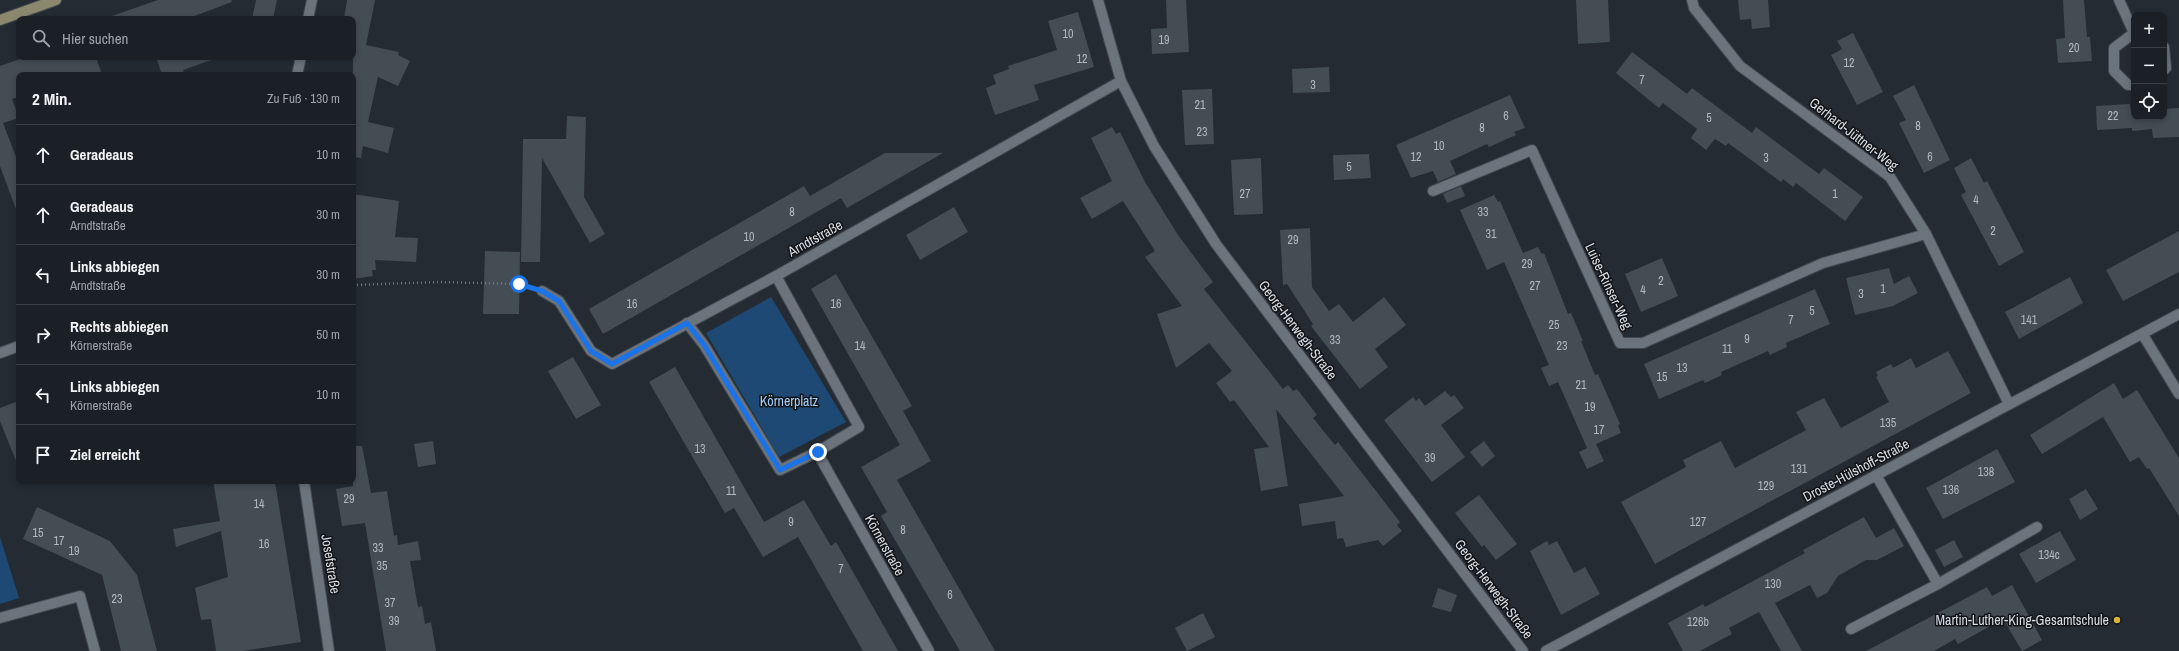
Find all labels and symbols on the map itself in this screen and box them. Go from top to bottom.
house number: 10 [1063,26,1073,42]
house number: 19 [1159,32,1169,48]
house number: 20 [2069,40,2079,56]
house number: 12 [1077,51,1087,67]
house number: 12 [1844,55,1854,71]
house number: 7 [1639,72,1645,88]
house number: 3 [1310,77,1316,93]
street label: Gerhard-Jüttner-Weg [1806,94,1903,175]
house number: 21 [1195,97,1206,113]
house number: 6 [1503,108,1509,124]
house number: 22 [2108,108,2118,124]
house number: 5 [1706,110,1712,126]
house number: 8 [1915,118,1921,134]
house number: 8 [1479,120,1485,136]
house number: 23 [1197,124,1207,140]
house number: 10 [1434,138,1444,154]
house number: 12 [1411,149,1421,165]
house number: 6 [1927,149,1933,165]
house number: 3 [1763,150,1769,166]
house number: 5 [1346,159,1352,175]
house number: 27 [1240,186,1251,202]
house number: 1 [1832,186,1838,202]
house number: 4 [1973,192,1979,208]
house number: 8 [789,204,795,220]
house number: 33 [1478,204,1488,220]
street label: Arndtstraße [784,216,846,261]
house number: 2 [1990,223,1996,239]
house number: 31 [1486,226,1497,242]
house number: 10 [744,229,754,245]
house number: 29 [1288,232,1298,248]
street label: Luise-Rinser-Weg [1581,240,1637,332]
house number: 29 [1522,256,1532,272]
house number: 2 [1658,273,1664,289]
route start [510,275,528,293]
street label: Georg-Herwegh-Straße [1255,277,1341,383]
house number: 27 [1530,278,1541,294]
house number: 1 [1880,281,1886,297]
house number: 4 [1640,282,1646,298]
house number: 3 [1858,286,1864,302]
house number: 16 [627,296,637,312]
house number: 16 [831,296,841,312]
house number: 5 [1809,303,1815,319]
house number: 7 [1788,312,1794,328]
house number: 141 [2021,312,2038,328]
house number: 25 [1549,317,1560,333]
house number: 9 [1744,331,1750,347]
house number: 33 [1330,332,1340,348]
house number: 14 [855,338,866,354]
house number: 23 [1557,338,1567,354]
house number: 11 [1722,341,1733,357]
house number: 13 [1677,360,1687,376]
house number: 15 [1657,369,1668,385]
house number: 21 [1576,377,1587,393]
park label: Körnerplatz [760,392,819,410]
house number: 19 [1585,399,1595,415]
house number: 135 [1880,415,1897,431]
house number: 17 [1594,422,1605,438]
street label: Droste-Hülshoff-Straße [1800,434,1912,506]
house number: 13 [695,441,705,457]
route end [809,443,827,461]
house number: 39 [1425,450,1435,466]
house number: 131 [1791,461,1808,477]
house number: 138 [1978,464,1994,480]
house number: 129 [1758,478,1774,494]
house number: 136 [1943,482,1959,498]
house number: 11 [726,483,737,499]
house number: 29 [344,491,354,507]
house number: 14 [254,496,265,512]
street label: Körnerstraße [861,511,909,579]
house number: 9 [788,514,794,530]
house number: 127 [1690,514,1707,530]
house number: 8 [900,522,906,538]
house number: 15 [33,525,44,541]
house number: 17 [54,533,65,549]
street label: Josefstraße [317,533,345,595]
house number: 16 [259,536,269,552]
street label: Georg-Herwegh-Straße [1451,536,1537,642]
house number: 33 [373,540,383,556]
house number: 19 [69,543,79,559]
house number: 134c [2038,547,2060,563]
house number: 35 [377,558,388,574]
house number: 7 [838,561,844,577]
house number: 130 [1765,576,1781,592]
house number: 6 [947,587,953,603]
house number: 23 [112,591,122,607]
house number: 37 [385,595,396,611]
place label: Martin-Luther-King-Gesamtschule [1935,611,2109,629]
house number: 39 [389,613,399,629]
house number: 126b [1687,614,1709,630]
marker: Martin-Luther-King-Gesamtschule [2112,615,2122,625]

